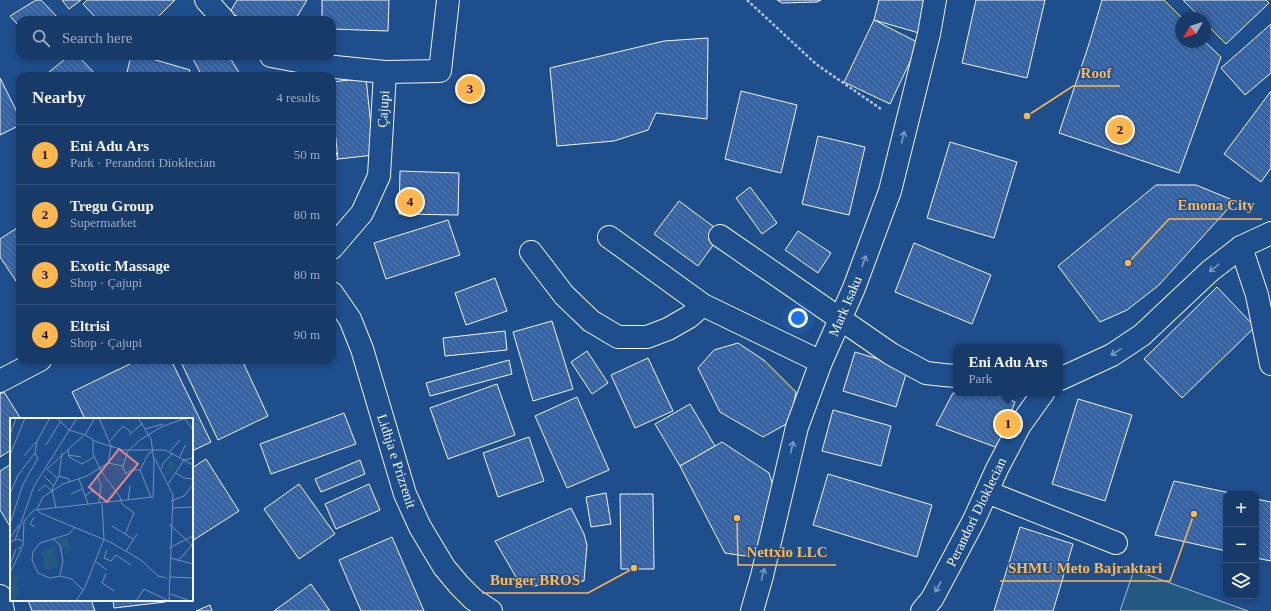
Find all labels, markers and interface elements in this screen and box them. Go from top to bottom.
north arrow [1175,12,1211,48]
search box [16,16,336,60]
icon: search [30,27,52,49]
text: Search here [62,30,132,46]
callout: Roof [1073,59,1120,86]
text: Roof [1081,65,1112,81]
pin: 3 [457,74,483,104]
text: Nearby [32,88,86,107]
text: 4 results [276,90,320,105]
street label: Çajupi [375,90,392,128]
pin: 2 [1107,115,1133,145]
one-way arrow [900,131,908,144]
text: Eni Adu Ars [70,138,149,154]
text: 1 [42,147,48,162]
text: 50 m [294,147,320,162]
text: Park · Perandori Dioklecian [70,155,215,170]
pin: 4 [397,187,423,217]
callout: Emona City [1169,192,1262,219]
text: Emona City [1177,197,1255,213]
text: Tregu Group [70,198,154,214]
text: 2 [42,207,48,222]
text: 80 m [294,207,320,222]
text: Supermarket [70,215,136,230]
one-way arrow [861,255,869,267]
text: Exotic Massage [70,258,170,274]
one-way arrow [1209,264,1220,272]
text: 3 [42,267,48,282]
text: 80 m [294,267,320,282]
street label: Mark Isaku [826,274,865,339]
text: Shop · Çajupi [70,275,142,290]
your location [788,308,808,328]
text: Eltrisi [70,318,110,334]
text: 4 [42,327,48,342]
text: 90 m [294,327,320,342]
text: Shop · Çajupi [70,335,142,350]
popup [953,344,1063,396]
one-way arrow [1111,348,1122,356]
text: Eni Adu Ars [968,354,1048,370]
text: Park [968,371,992,386]
pin: 1 [995,409,1021,439]
street label: Lidhja e Prizrenit [374,412,419,510]
inset map [10,418,193,601]
one-way arrow [789,441,797,454]
street label: Perandori Dioklecian [944,455,1009,569]
map controls [1223,491,1259,599]
button: + [1223,491,1259,527]
button: − [1223,527,1259,563]
callout: Nettxio LLC [738,538,836,565]
text: Nettxio LLC [746,544,828,560]
callout: SHMU Meto Bajraktari [1000,554,1170,581]
text: SHMU Meto Bajraktari [1008,560,1162,576]
button: layers [1223,563,1259,599]
callout: Burger BROS [482,566,588,593]
one-way arrow [760,567,767,580]
text: Burger BROS [490,572,580,588]
one-way arrow [934,581,942,593]

